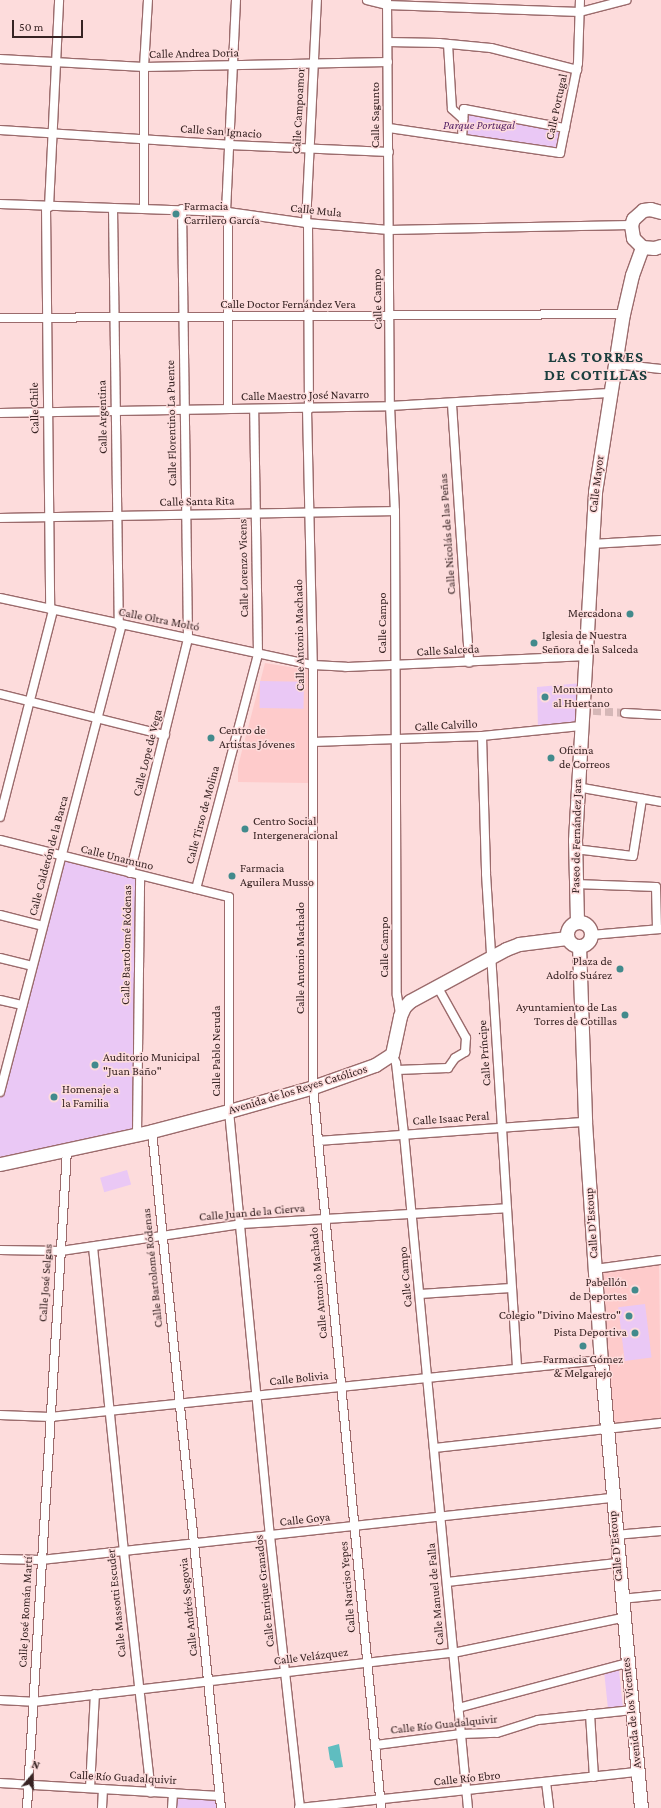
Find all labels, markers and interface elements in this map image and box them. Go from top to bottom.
scale bar [14,12,85,38]
text: 50 m [19,20,43,34]
street label: Calle Andrea Doria [149,46,239,62]
street label: Calle Campoamor [290,68,308,154]
street label: Calle Portugal [543,73,571,141]
street label: Calle Sagunto [369,82,383,148]
park label: Parque Portugal [443,119,515,133]
street label: Calle San Ignacio [180,122,262,142]
place label: Farmacia Carrilero García [184,200,260,228]
street label: Calle Mula [290,201,342,221]
marker: Farmacia Carrilero García [171,209,181,219]
street label: Calle Campo [370,268,386,330]
street label: Calle Doctor Fernández Vera [220,298,356,312]
district label: LAS TORRES DE COTILLAS [544,347,648,385]
street label: Calle Florentino La Puente [164,360,180,486]
street label: Calle Argentina [95,380,111,454]
street label: Calle Chile [27,382,43,434]
street label: Calle Maestro José Navarro [241,388,369,404]
street label: Calle Mayor [586,455,608,513]
street label: Calle Nicolás de las Peñas [437,473,459,595]
street label: Calle Santa Rita [159,494,235,510]
street label: Calle Lorenzo Vicens [236,519,252,617]
street label: Calle Antonio Machado [292,579,308,691]
street label: Calle Campo [376,593,390,653]
street label: Calle Oltra Moltó [117,605,201,635]
place label: Mercadona [568,607,622,621]
marker: Mercadona [625,609,635,619]
place label: Iglesia de Nuestra Señora de la Salceda [542,629,638,657]
marker: Iglesia de Nuestra Señora de la Salceda [529,638,539,648]
street label: Calle Salceda [416,642,480,660]
place label: Monumento al Huertano [553,683,613,711]
marker: Monumento al Huertano [540,692,550,702]
street label: Calle Lope de Vega [130,708,166,798]
street label: Calle Calvillo [414,717,478,735]
place label: Centro de Artistas Jóvenes [219,724,295,752]
marker: Centro de Artistas Jóvenes [206,733,216,743]
place label: Oficina de Correos [559,744,610,772]
marker: Oficina de Correos [546,753,556,763]
street label: Calle Tirso de Molina [183,764,223,866]
street label: Paseo de Fernández Jara [569,779,585,893]
street label: Calle Calderón de la Barca [26,794,72,918]
place label: Centro Social Intergeneracional [253,815,338,843]
marker: Centro Social Intergeneracional [240,824,250,834]
street label: Calle Unamuno [79,842,155,874]
place label: Farmacia Aguilera Musso [240,862,314,890]
marker: Farmacia Aguilera Musso [227,871,237,881]
street label: Calle Bartolomé Ródenas [119,885,135,1005]
street label: Calle Antonio Machado [294,902,308,1014]
street label: Calle Campo [378,917,392,977]
place label: Plaza de Adolfo Suárez [546,955,612,983]
marker: Plaza de Adolfo Suárez [615,964,625,974]
place label: Ayuntamiento de Las Torres de Cotillas [516,1001,617,1029]
street label: Calle Pablo Neruda [210,1006,224,1096]
marker: Ayuntamiento de Las Torres de Cotillas [620,1010,630,1020]
street label: Calle Príncipe [476,1020,494,1086]
place label: Auditorio Municipal "Juan Baño" [103,1051,200,1079]
marker: Auditorio Municipal "Juan Baño" [90,1060,100,1070]
street label: Avenida de los Reyes Católicos [227,1062,369,1118]
place label: Homenaje a la Familia [62,1083,119,1111]
marker: Homenaje a la Familia [49,1092,59,1102]
street label: Calle Isaac Peral [412,1109,490,1129]
street label: Calle D'Estoup [582,1187,602,1259]
street label: Calle Juan de la Cierva [198,1201,306,1225]
street label: Calle Bartolomé Ródenas [140,1208,166,1328]
street label: Calle Antonio Machado [307,1227,331,1339]
street label: Calle José Selgas [36,1243,56,1323]
street label: Calle Campo [396,1246,416,1308]
place label: Pabellón de Deportes [570,1276,627,1304]
marker: Pabellón de Deportes [630,1285,640,1295]
place label: Colegio "Divino Maestro" [499,1309,621,1323]
marker: Colegio "Divino Maestro" [624,1311,634,1321]
place label: Pista Deportiva [554,1326,627,1340]
marker: Pista Deportiva [630,1328,640,1338]
marker: Farmacia Gómez & Melgarejo [578,1341,588,1351]
place label: Farmacia Gómez & Melgarejo [543,1353,623,1381]
street label: Calle Bolivia [269,1369,329,1389]
street label: Calle Goya [279,1510,331,1530]
street label: Calle D'Estoup [606,1510,626,1582]
street label: Calle Enrique Granados [252,1534,278,1648]
street label: Calle Narciso Yepes [337,1541,359,1633]
street label: Calle Manuel de Falla [424,1542,448,1646]
street label: Calle Massotti Escuder [104,1548,130,1658]
street label: Calle José Román Martí [16,1556,36,1668]
street label: Calle Andrés Segovia [177,1557,201,1657]
street label: Calle Velázquez [273,1645,349,1669]
street label: Avenida de los Vicentes [619,1657,645,1769]
street label: Calle Río Guadalquivir [390,1712,498,1738]
north arrow [12,1756,52,1796]
text: N [30,1758,41,1772]
street label: Calle Río Guadalquivir [69,1768,177,1788]
street label: Calle Río Ebro [433,1768,501,1790]

